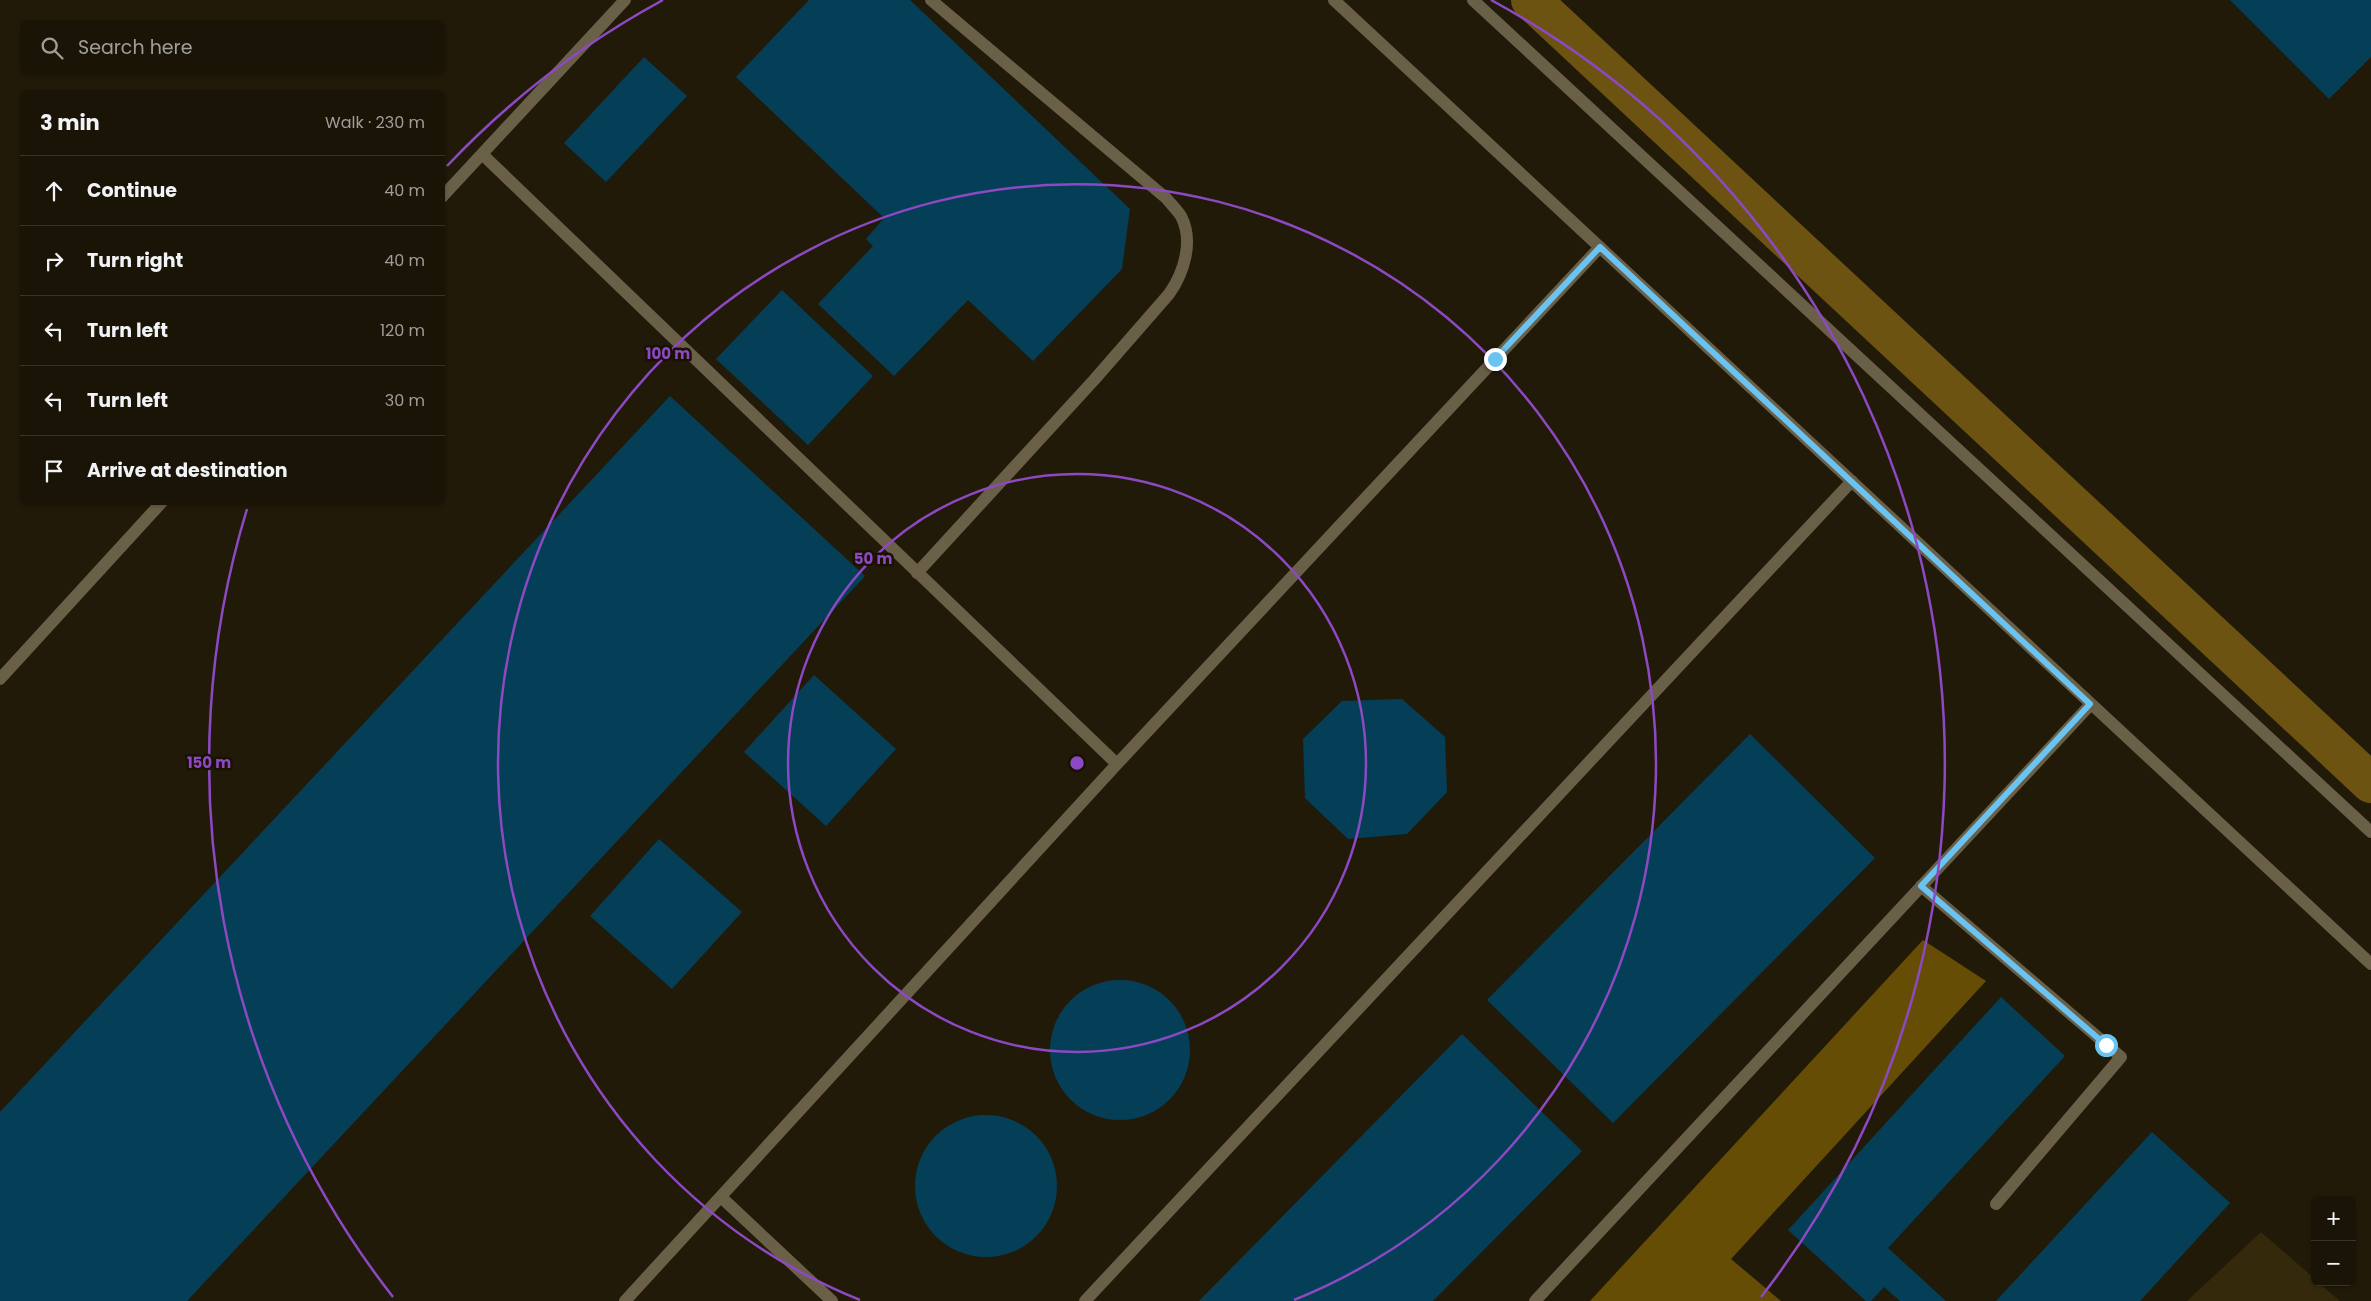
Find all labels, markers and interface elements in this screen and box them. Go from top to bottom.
search box [20,20,445,75]
icon: search [38,34,66,62]
text: Search here [78,34,192,61]
text: 3 min [40,108,100,137]
text: Walk · 230 m [325,111,425,134]
icon: ahead [40,177,68,205]
text: Continue [87,177,177,204]
text: 40 m [384,179,425,202]
icon: right [40,247,68,275]
text: Turn right [87,247,183,274]
text: 40 m [384,249,425,272]
icon: left [40,317,68,345]
text: Turn left [87,317,168,344]
text: 120 m [380,319,425,342]
text: 100 m [646,343,690,364]
route end [1484,348,1507,371]
icon: left [40,387,68,415]
text: Turn left [87,387,168,414]
text: 30 m [385,389,425,412]
icon: arrive [40,457,68,485]
text: Arrive at destination [87,457,288,484]
text: 50 m [854,548,892,569]
text: 150 m [187,752,231,773]
centre of rings [1068,754,1086,772]
route start [2095,1034,2118,1057]
map controls [2311,1196,2356,1286]
button: + [2311,1196,2356,1241]
button: − [2311,1241,2356,1286]

